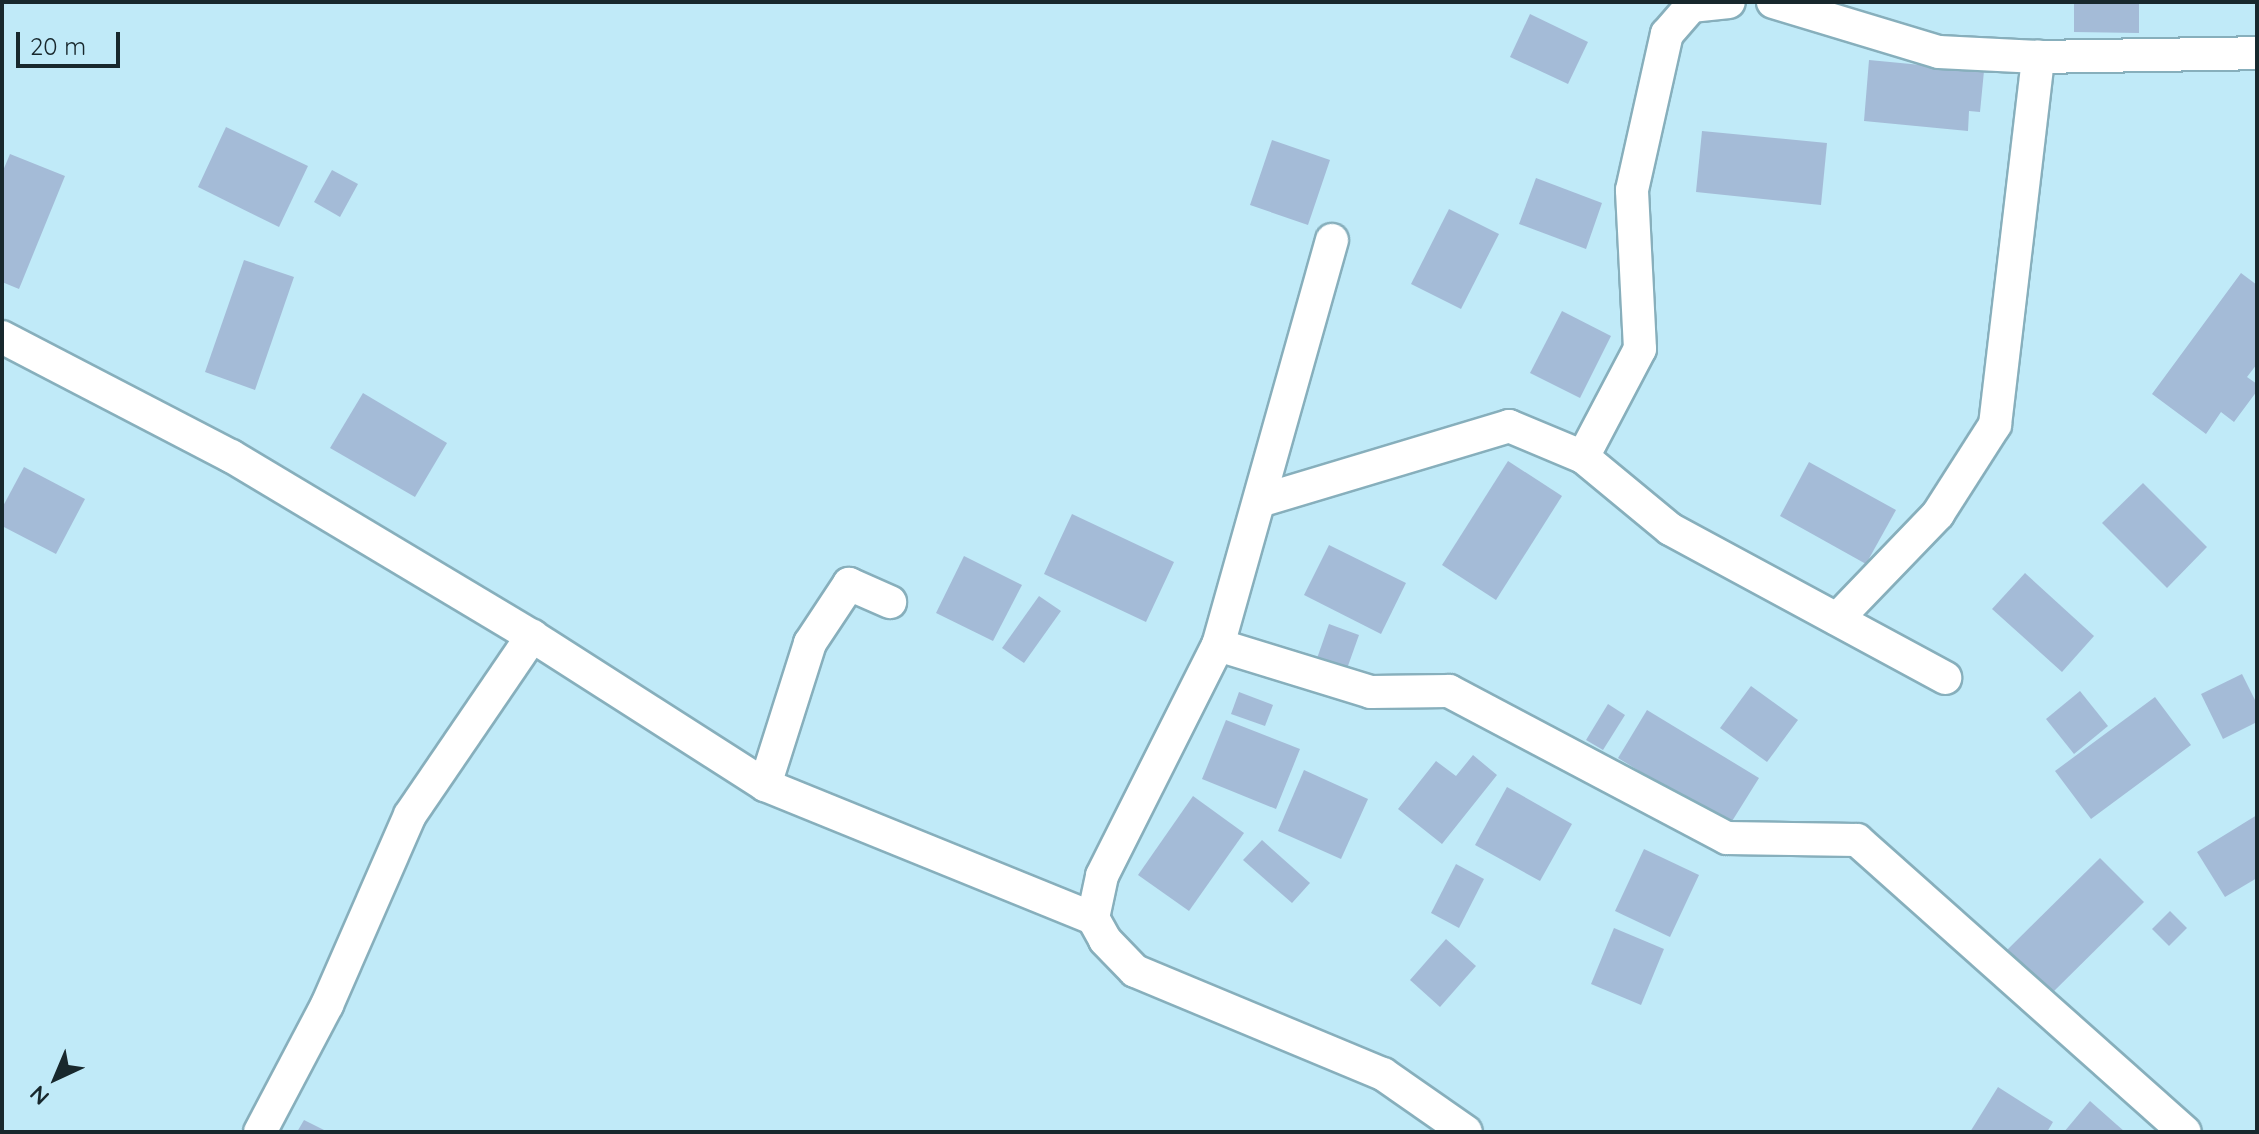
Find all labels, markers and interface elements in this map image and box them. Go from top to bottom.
scale bar [20,16,124,66]
text: 20 m [30,31,86,61]
north arrow [16,1038,96,1118]
text: N [24,1080,55,1111]

